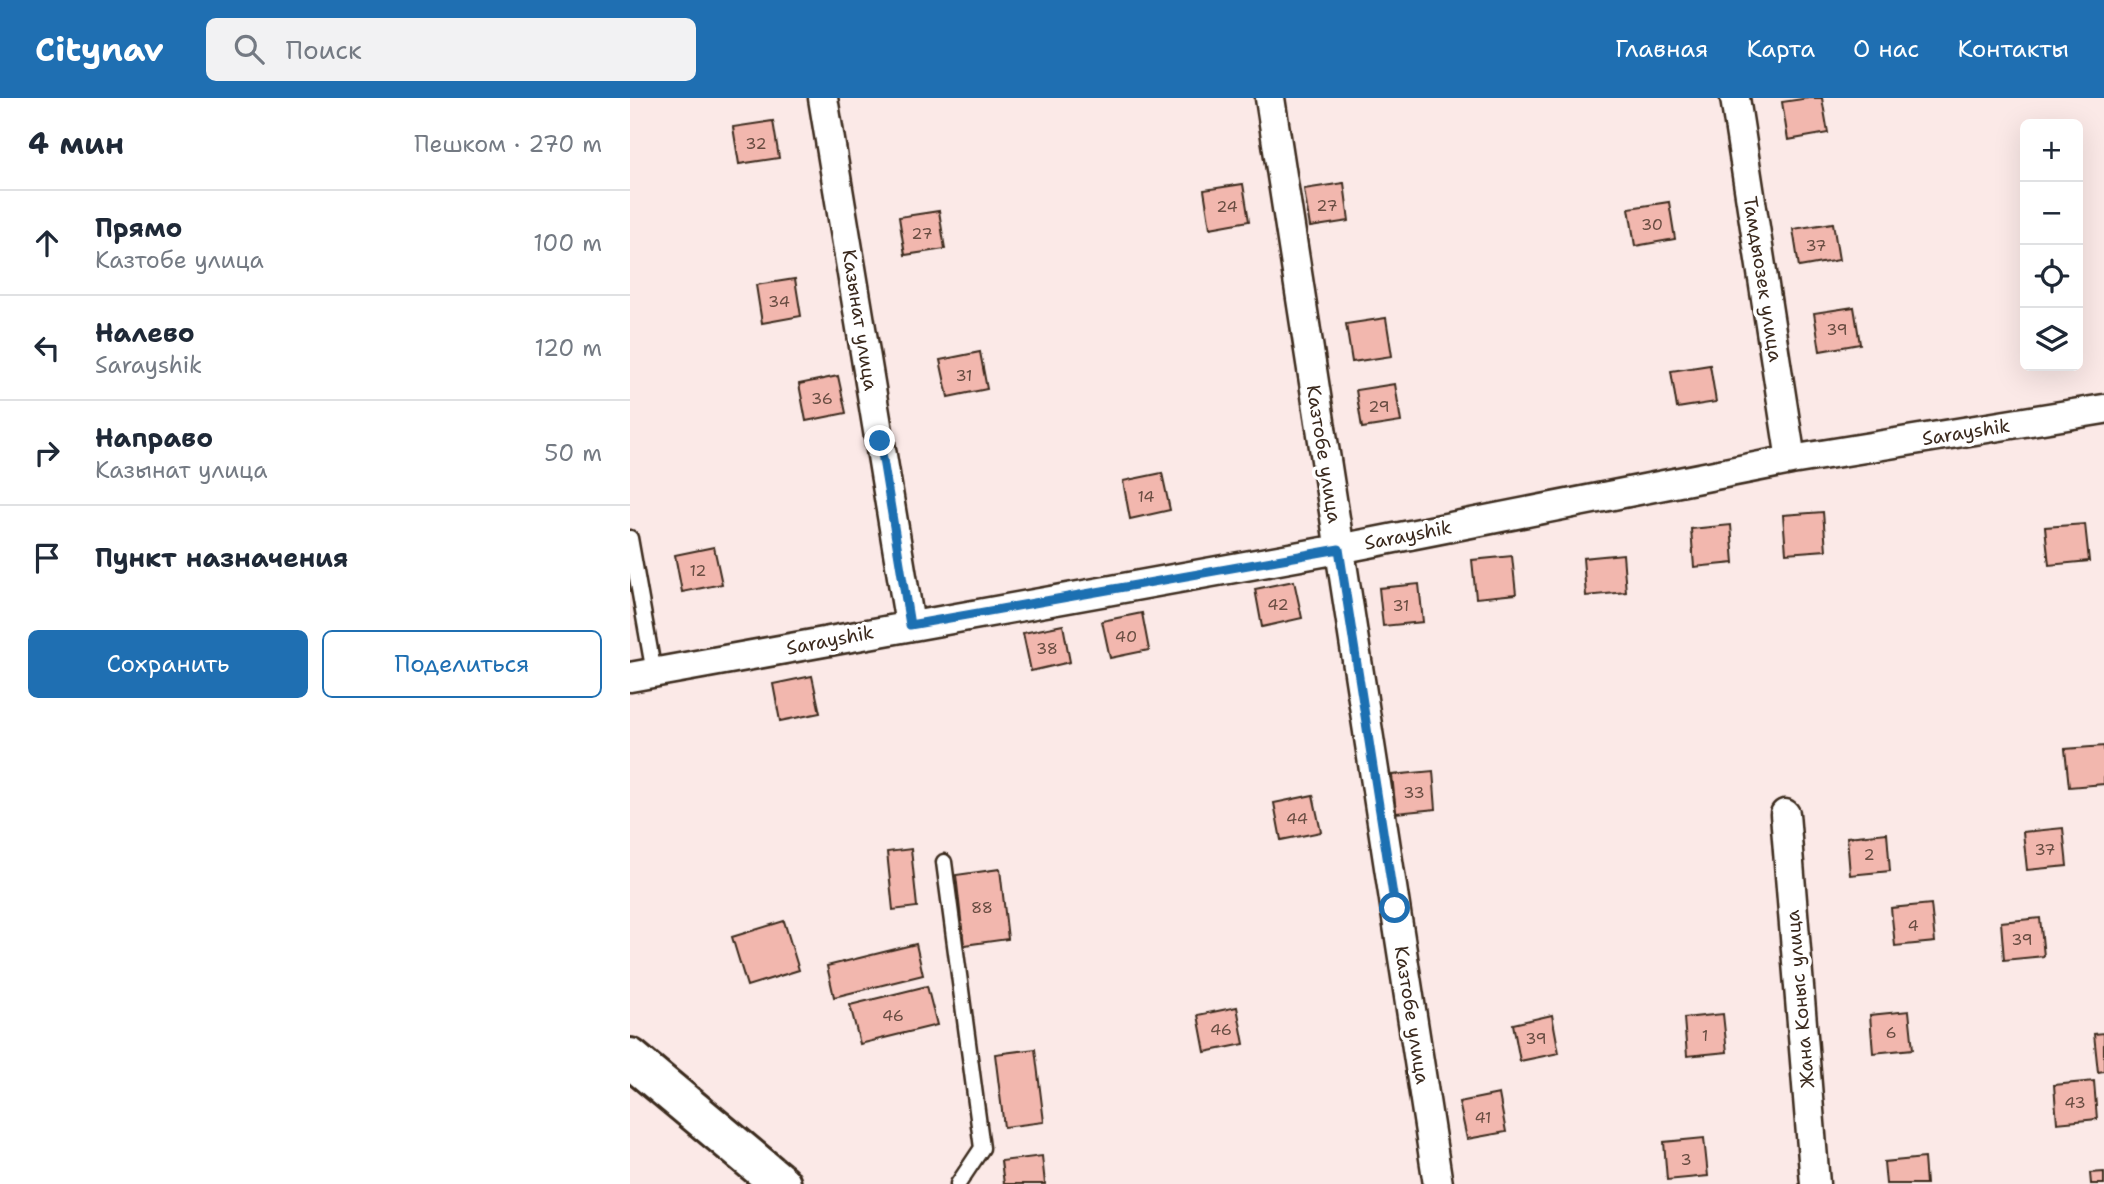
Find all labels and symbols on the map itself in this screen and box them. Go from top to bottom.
house number: 32 [745,133,767,154]
street label: Тамдыозек улица [1738,194,1788,364]
house number: 27 [1316,195,1338,216]
house number: 24 [1216,196,1238,217]
house number: 30 [1641,214,1663,235]
house number: 27 [911,223,933,244]
house number: 37 [1805,235,1827,256]
street label: Казынат улица [837,248,884,393]
house number: 34 [768,291,790,312]
house number: 39 [1826,319,1848,340]
house number: 31 [955,365,973,386]
street label: Казтобе улица [1301,383,1347,525]
house number: 36 [811,388,833,409]
house number: 29 [1368,396,1390,417]
street label: Sarayshik [1920,413,2012,451]
route end [864,425,895,456]
house number: 14 [1137,486,1155,507]
street label: Sarayshik [1362,514,1454,556]
house number: 12 [689,560,707,581]
house number: 42 [1267,594,1289,615]
house number: 31 [1392,595,1410,616]
street label: Sarayshik [784,619,876,661]
house number: 40 [1115,626,1137,647]
house number: 38 [1036,638,1058,659]
house number: 33 [1403,782,1425,803]
house number: 44 [1286,808,1308,829]
house number: 37 [2034,839,2056,860]
house number: 2 [1863,844,1875,865]
route start [1379,892,1410,923]
house number: 88 [971,897,993,918]
street label: Жана Коныс улица [1780,909,1820,1089]
house number: 4 [1907,915,1919,936]
house number: 39 [2011,929,2033,950]
street label: Казтобе улица [1389,944,1435,1086]
house number: 46 [882,1005,904,1026]
house number: 46 [1210,1019,1232,1040]
house number: 6 [1885,1022,1897,1043]
house number: 1 [1702,1025,1708,1046]
house number: 39 [1525,1028,1547,1049]
house number: 43 [2064,1092,2086,1113]
house number: 41 [1474,1107,1492,1128]
house number: 3 [1680,1149,1692,1170]

